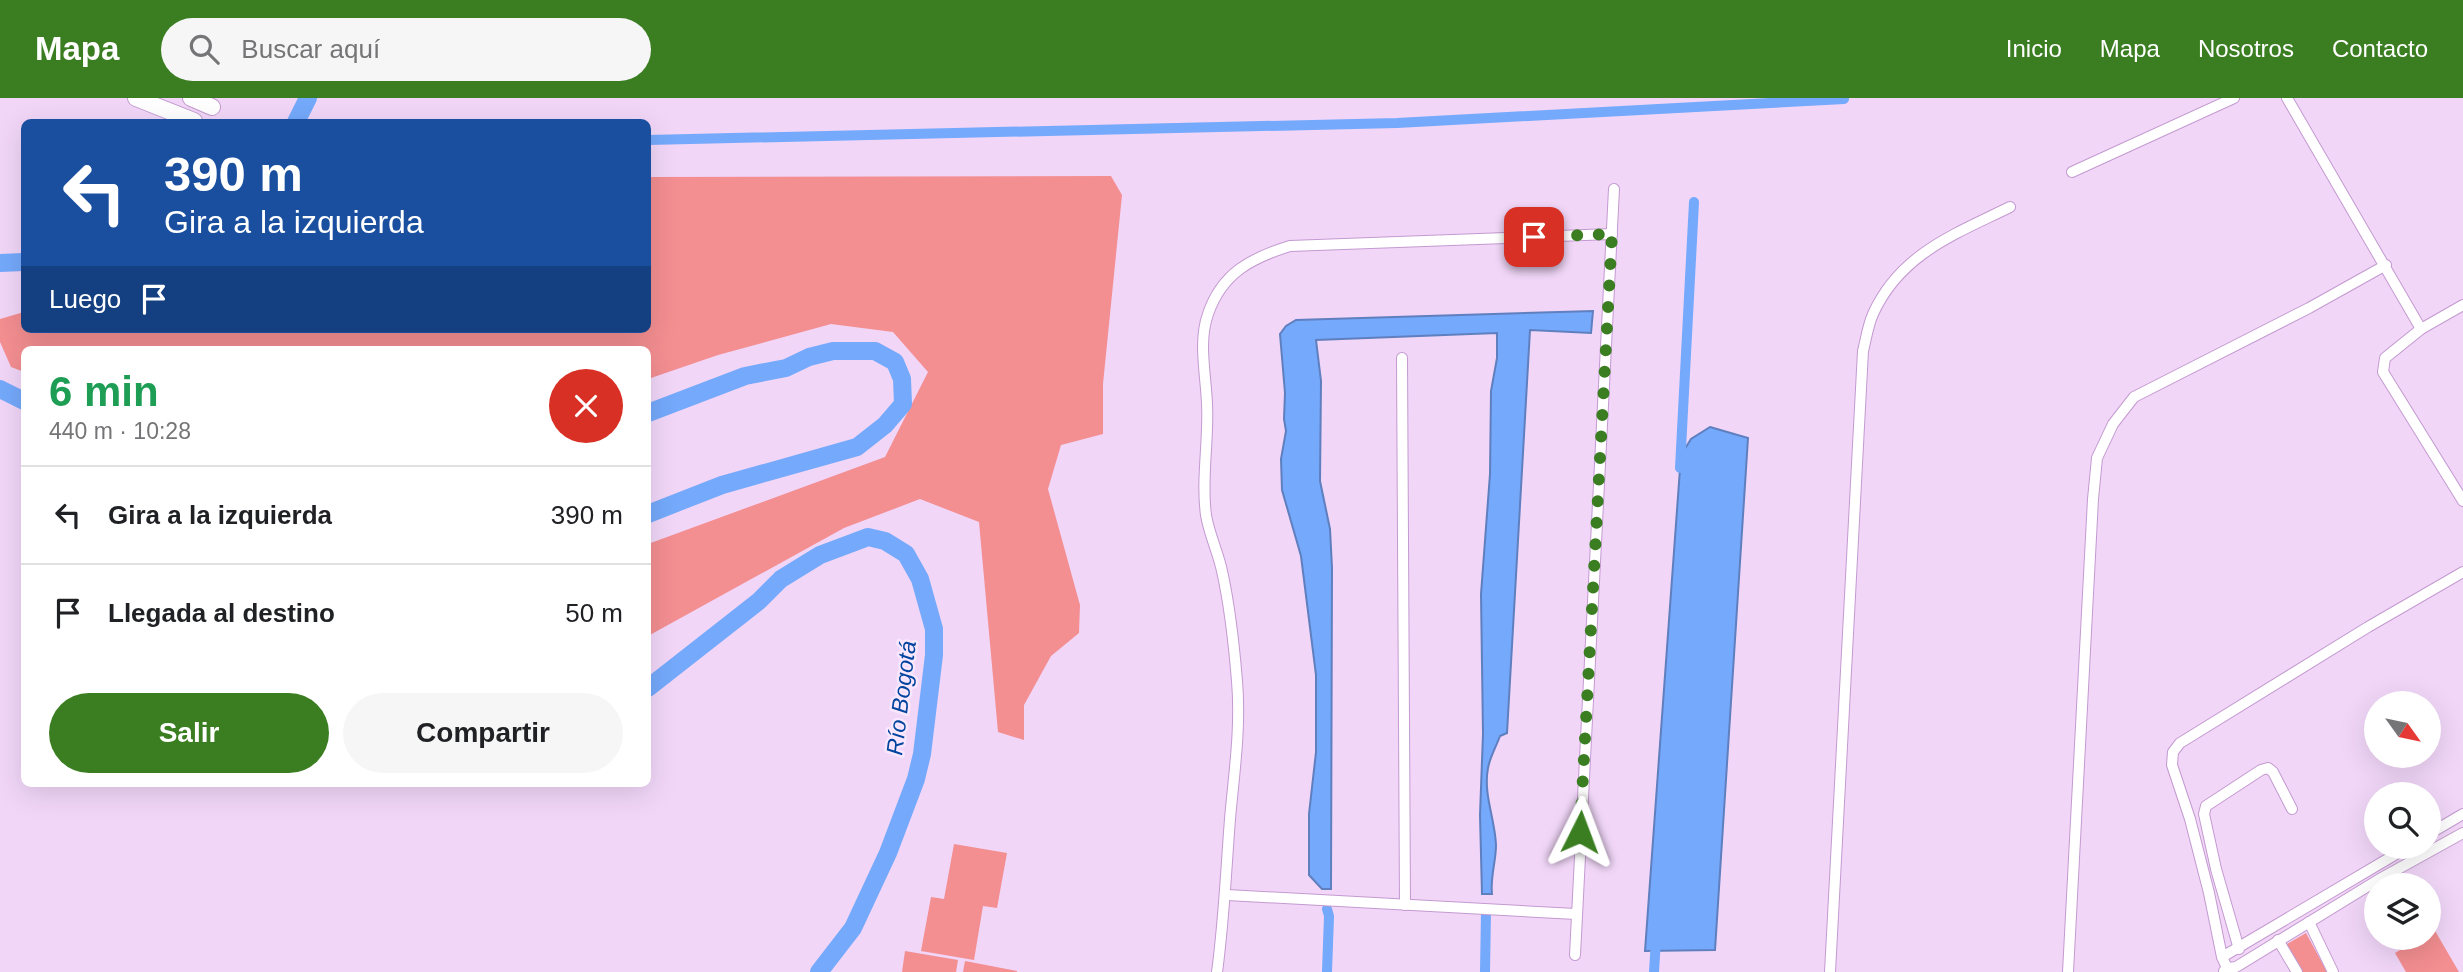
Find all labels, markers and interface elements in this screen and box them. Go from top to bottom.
search box [161,18,651,81]
text: Mapa [35,30,119,67]
icon: search [185,30,223,68]
text: Buscar aquí [241,34,380,64]
text: Inicio [2006,35,2062,62]
text: Mapa [2100,35,2160,62]
text: Nosotros [2198,35,2294,62]
text: Contacto [2332,35,2428,62]
icon: left [49,147,140,238]
text: 390 m [164,147,303,201]
text: Gira a la izquierda [164,204,424,240]
pin [1504,207,1564,267]
icon: arrive [1515,218,1553,256]
icon: arrive [135,280,173,318]
text: Luego [49,284,121,314]
text: 6 min [49,368,159,415]
button: close [549,369,623,443]
text: 440 m · 10:28 [49,418,191,444]
icon: left [49,496,87,534]
text: Gira a la izquierda [108,500,332,530]
text: 390 m [551,500,623,530]
icon: arrive [49,594,87,632]
text: Llegada al destino [108,598,335,628]
text: 50 m [565,598,623,628]
water label: Río Bogotá [881,639,921,757]
north arrow [2364,691,2441,768]
map controls [2364,691,2441,950]
button: Salir [49,693,329,773]
button: Compartir [343,693,623,773]
button: search [2364,782,2441,859]
position arrow [1543,795,1617,869]
button: layers [2364,873,2441,950]

